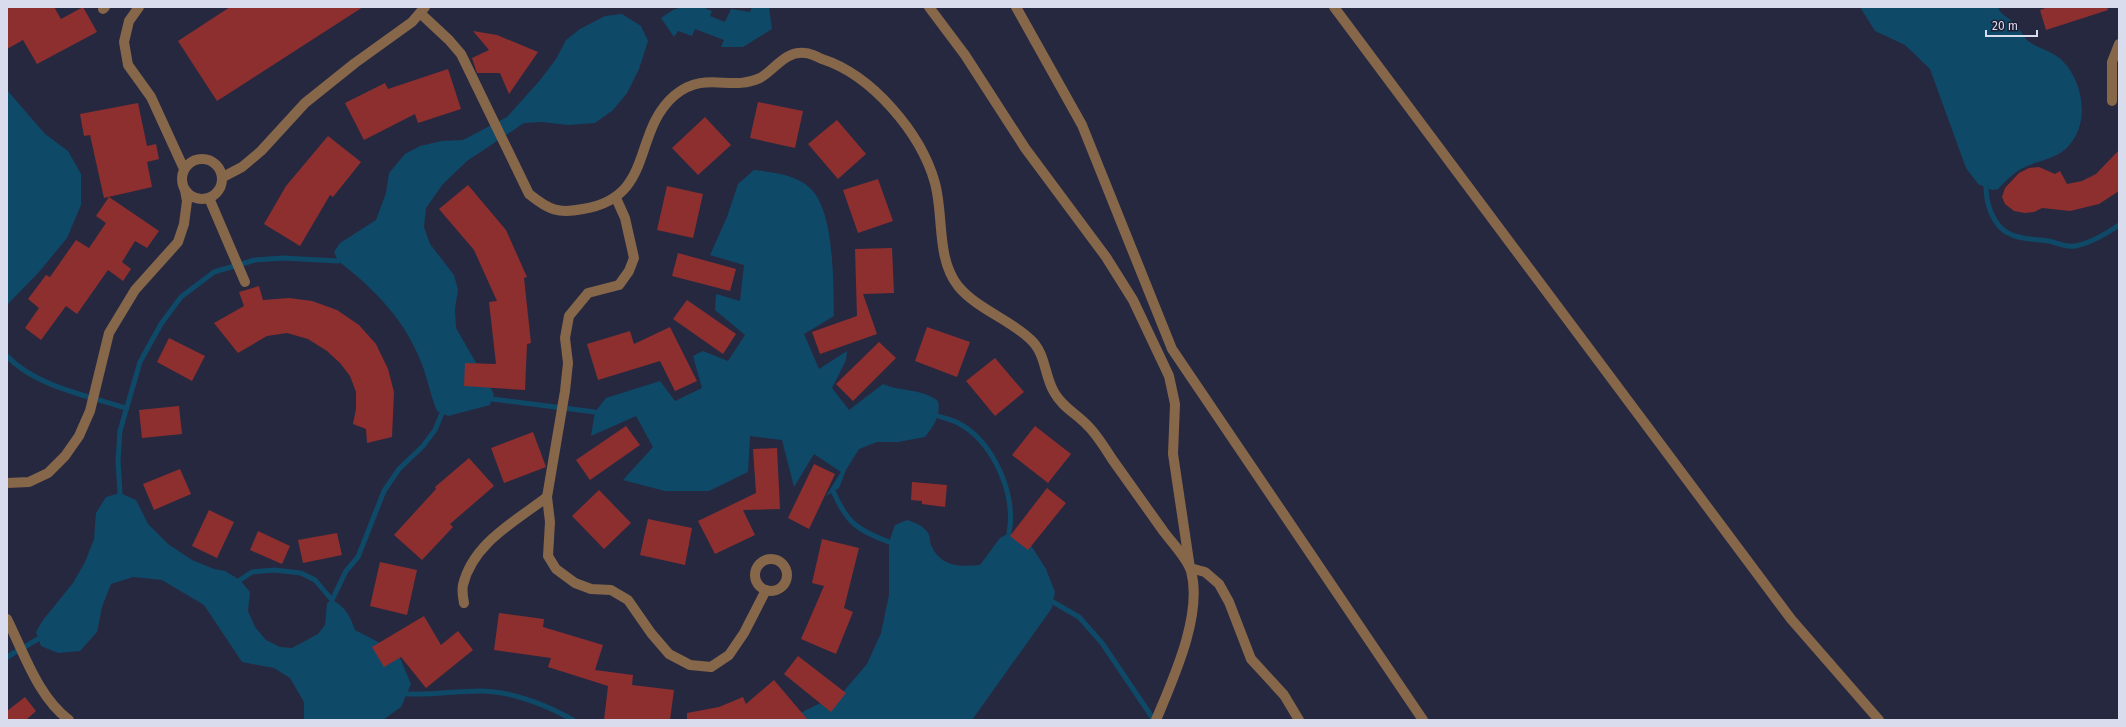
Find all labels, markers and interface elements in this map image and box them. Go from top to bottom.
scale bar [1986,12,2037,38]
text: 20 m [1992,19,2018,33]

